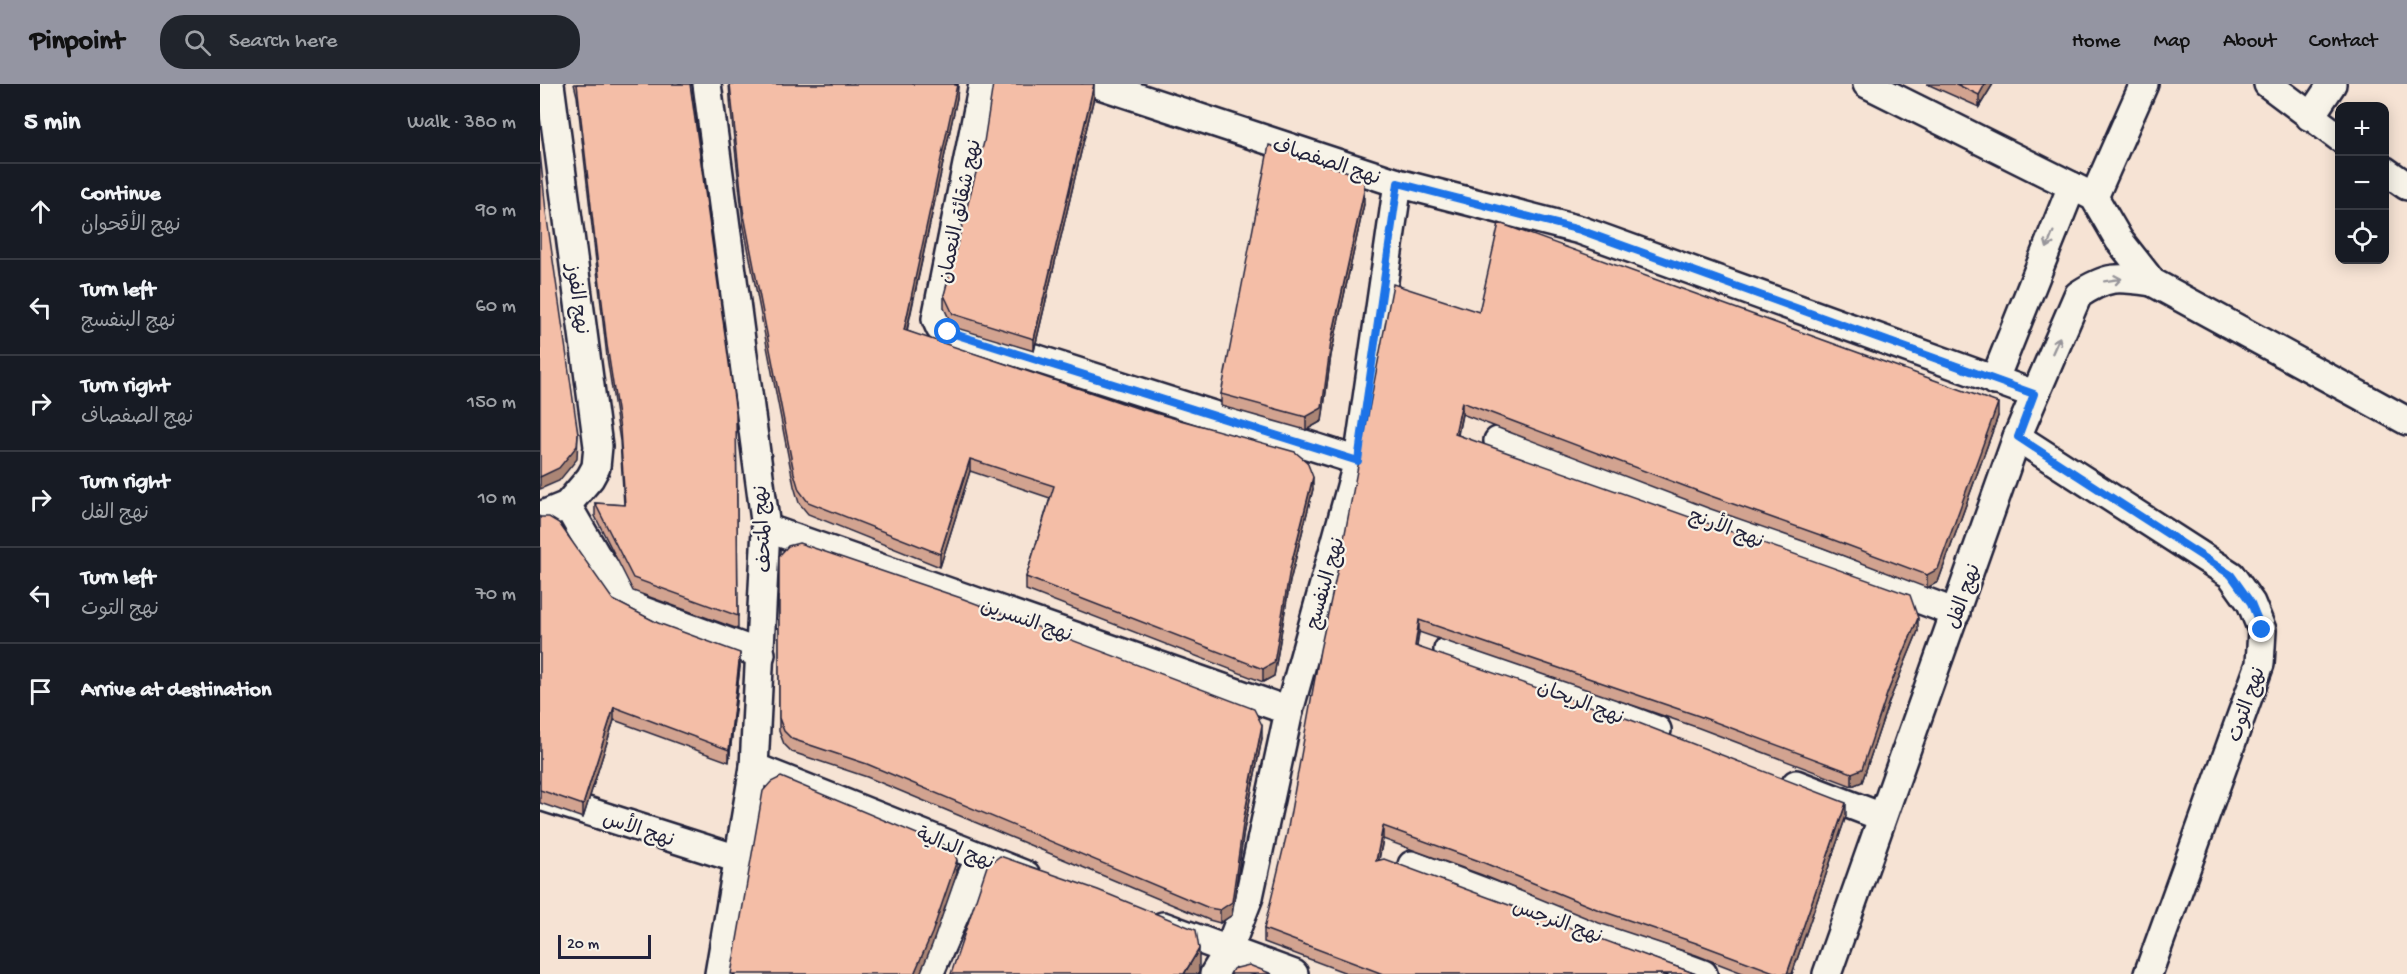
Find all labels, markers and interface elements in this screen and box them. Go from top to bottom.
search box [160,15,580,69]
text: Pinpoint [30,26,124,59]
icon: search [181,26,214,59]
text: Search here [229,29,337,55]
text: Home [2072,30,2120,55]
text: Map [2153,30,2190,55]
text: About [2223,30,2276,55]
text: Contact [2309,30,2377,55]
map controls [2335,102,2389,264]
button: + [2335,102,2389,156]
text: 5 min [24,108,80,139]
text: Walk · 380 m [407,112,516,135]
street label: نهج الصفصاف [1269,134,1383,192]
street label: نهج شقائق النعمان [934,137,988,286]
button: − [2335,156,2389,210]
text: Continue [81,182,161,208]
icon: ahead [24,195,57,228]
text: 90 m [476,200,516,223]
button: locate [2335,210,2389,264]
text: نهج الأقحوان [81,215,181,238]
one-way arrow [2044,230,2055,249]
street label: نهج الفوز [559,261,593,336]
one-way arrow [2103,274,2122,285]
text: Turn left [81,278,155,304]
icon: left [24,291,57,324]
text: 60 m [476,296,516,319]
text: نهج البنفسج [81,311,176,334]
route start [934,318,960,344]
one-way arrow [2051,336,2062,355]
text: Turn right [81,374,169,400]
icon: right [24,387,57,420]
text: 150 m [467,392,516,415]
text: نهج الصفصاف [81,407,193,430]
text: Turn right [81,470,169,496]
icon: right [24,483,57,516]
street label: نهج المتحف [750,484,778,573]
text: 10 m [478,488,516,511]
street label: نهج الأرنج [1685,501,1768,555]
text: نهج الفل [81,503,149,526]
street label: نهج البنفسج [1302,535,1351,633]
street label: نهج الفل [1942,561,1987,633]
text: Turn left [81,566,155,592]
icon: left [24,579,57,612]
text: 70 m [475,584,516,607]
street label: نهج النسرين [977,595,1075,649]
text: نهج التوت [81,599,159,622]
route end [2248,616,2274,642]
street label: نهج التوت [2224,664,2272,746]
icon: arrive [24,675,57,708]
street label: نهج الريحان [1533,676,1627,731]
text: Arrive at destination [81,678,271,704]
street label: نهج الأس [599,804,678,854]
street label: نهج الدالية [912,823,998,876]
street label: نهج النرجس [1509,895,1605,950]
scale bar [558,932,651,960]
text: 20 m [567,936,599,955]

